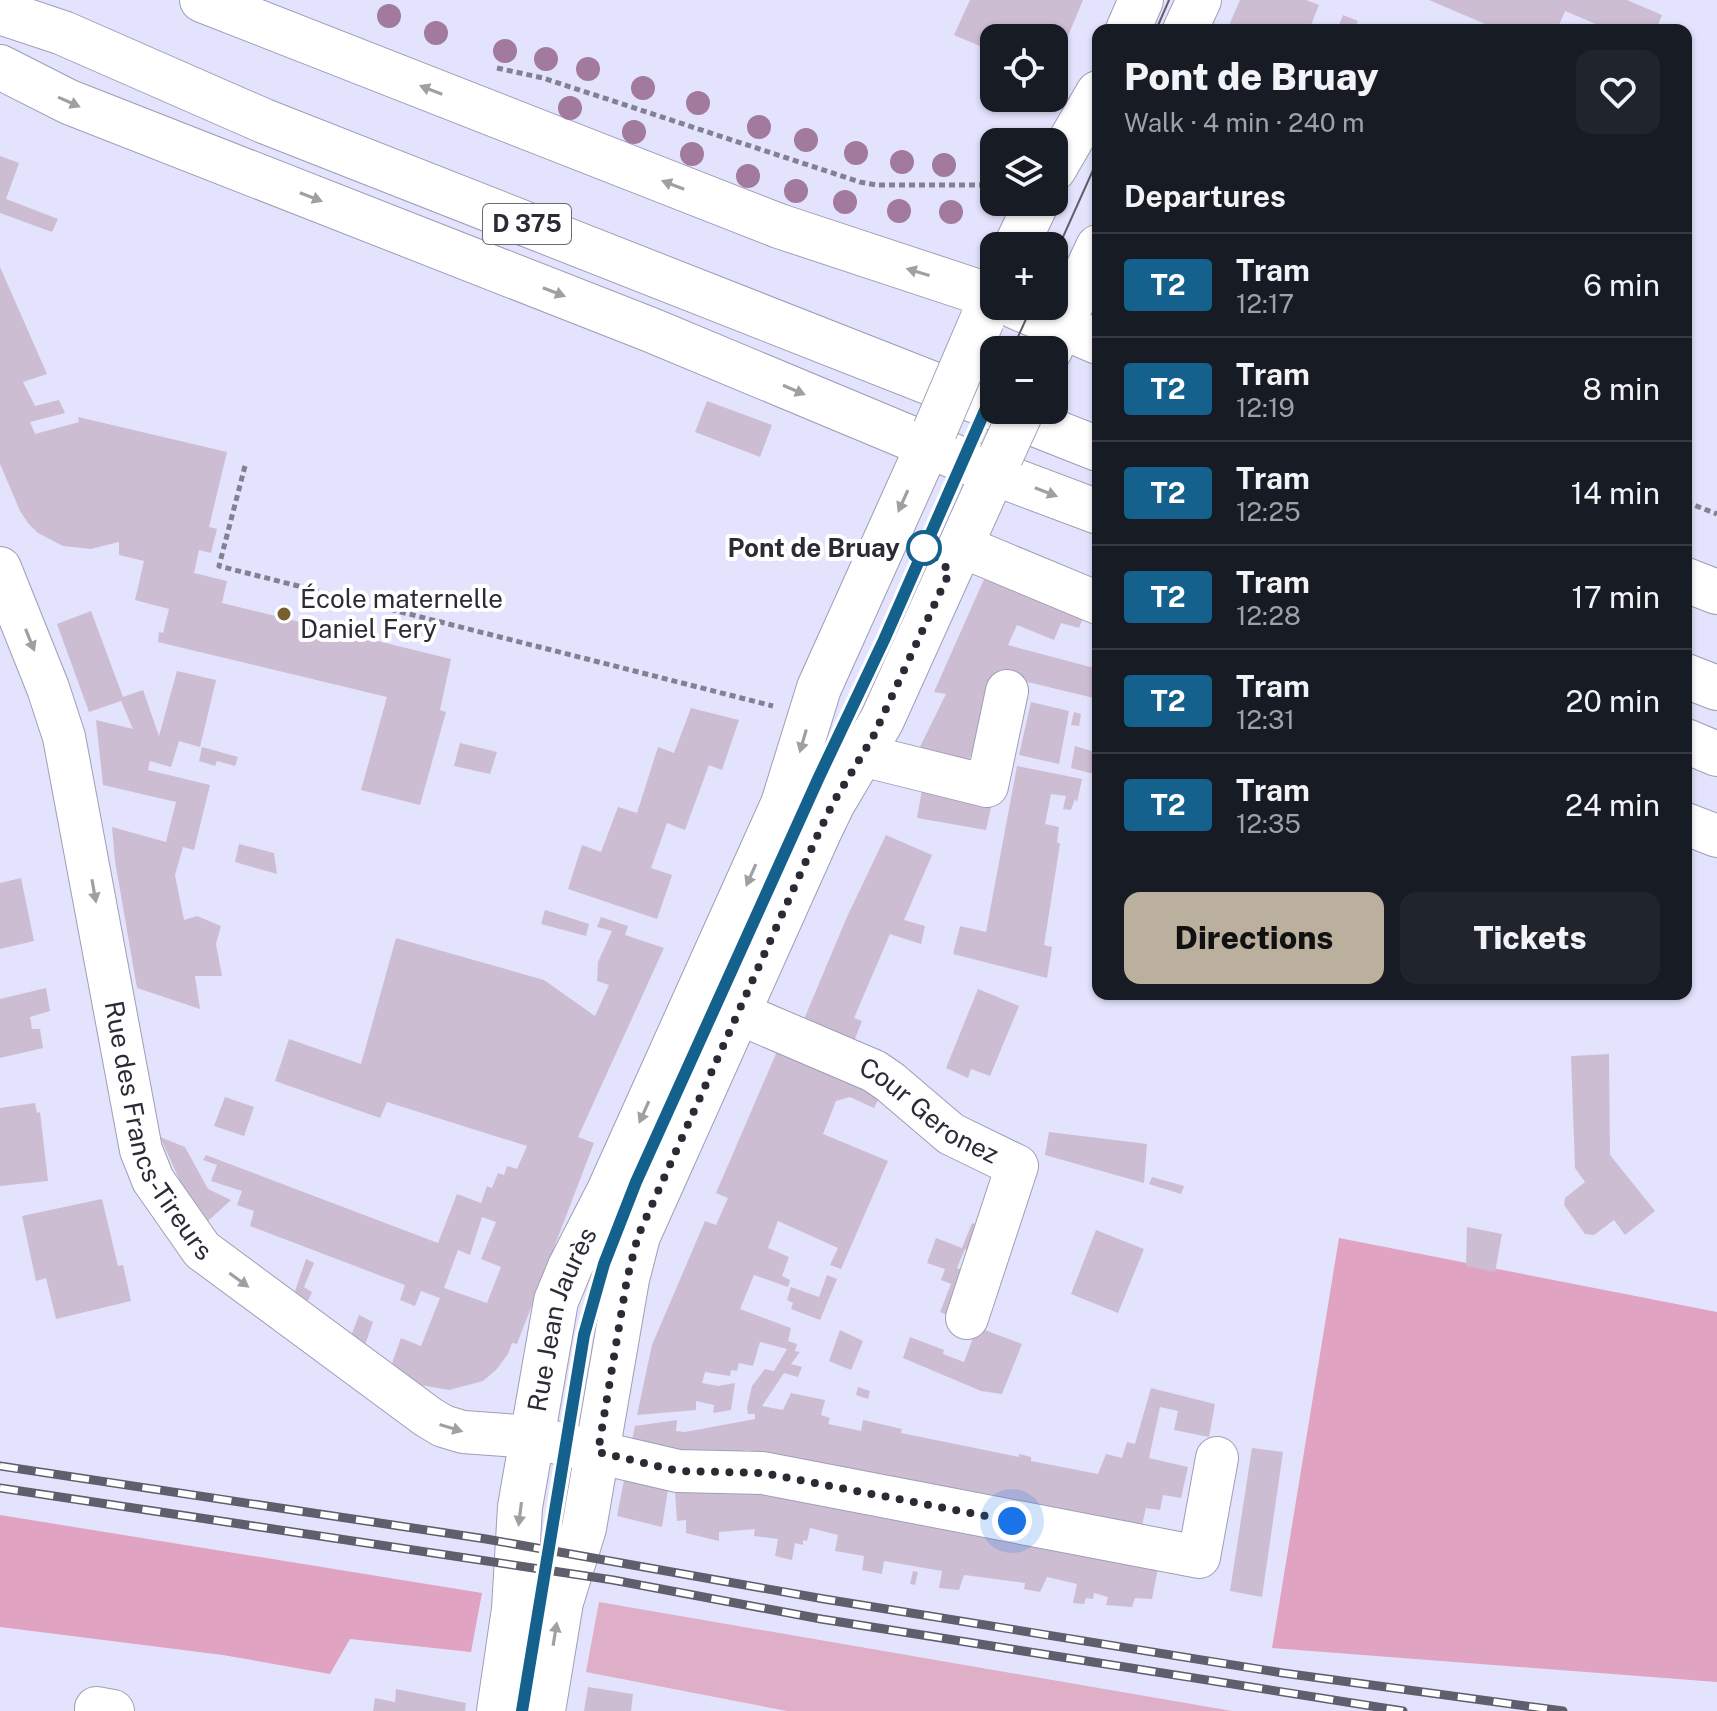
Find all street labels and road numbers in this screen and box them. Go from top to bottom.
road number: D 375 [483,204,571,244]
street label: Rue des Francs-Tireurs [99,998,218,1267]
street label: Cour Geronez [855,1051,1004,1170]
street label: Rue Jean Jaurès [521,1222,603,1414]

